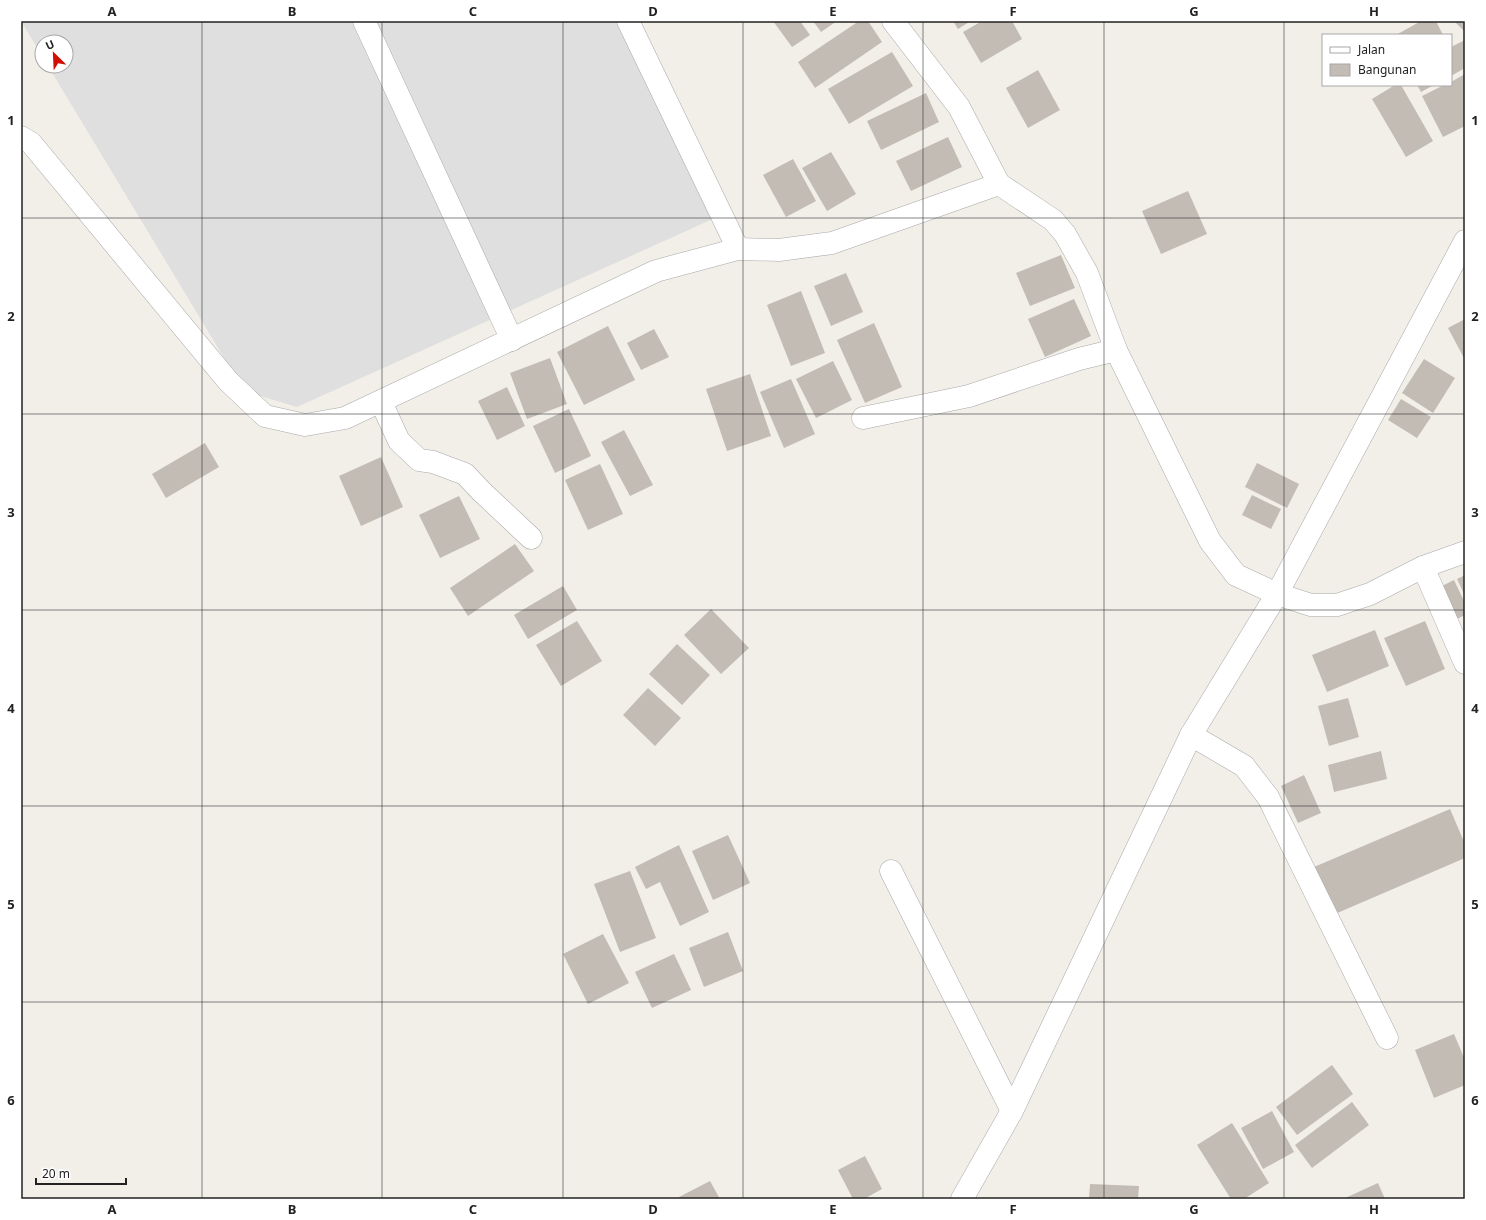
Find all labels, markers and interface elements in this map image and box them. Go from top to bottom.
text: A [108,2,117,20]
text: B [288,2,296,20]
text: C [469,2,477,20]
text: D [648,2,658,20]
text: E [829,2,837,20]
text: F [1009,2,1017,20]
text: G [1189,2,1199,20]
text: H [1369,2,1379,20]
north arrow [34,34,74,74]
legend [1322,34,1452,86]
text: U [43,36,57,53]
text: Jalan [1357,41,1385,58]
text: Bangunan [1358,61,1416,78]
text: 1 [7,111,15,129]
text: 1 [1471,111,1479,129]
text: 2 [7,307,15,325]
text: 2 [1471,307,1479,325]
text: 3 [7,503,15,521]
text: 3 [1471,503,1479,521]
text: 4 [7,699,15,717]
text: 4 [1471,699,1479,717]
text: 5 [7,895,15,913]
text: 5 [1471,895,1479,913]
text: 6 [7,1091,15,1109]
text: 6 [1471,1091,1479,1109]
scale bar [36,1160,126,1186]
text: 20 m [42,1165,70,1182]
text: A [108,1200,117,1218]
text: B [288,1200,296,1218]
text: C [469,1200,477,1218]
text: D [648,1200,658,1218]
text: E [829,1200,837,1218]
text: F [1009,1200,1017,1218]
text: G [1189,1200,1199,1218]
text: H [1369,1200,1379,1218]

